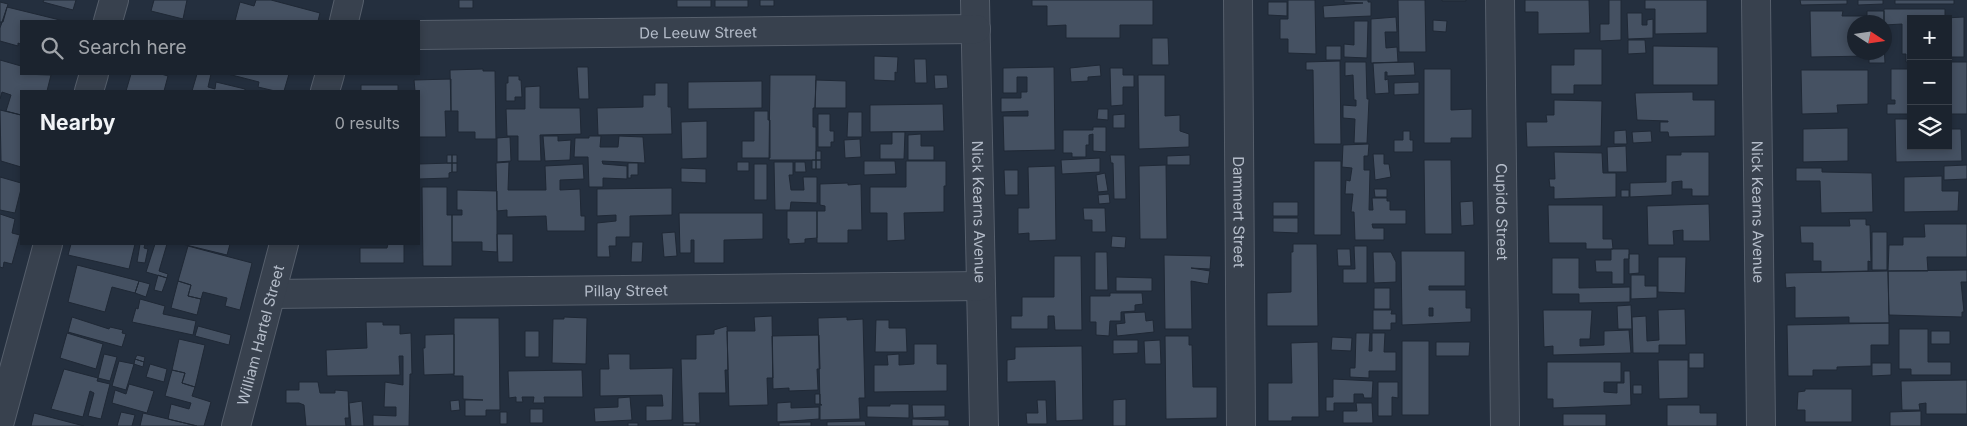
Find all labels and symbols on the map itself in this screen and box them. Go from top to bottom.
north arrow [1847,15,1892,60]
street label: De Leeuw Street [639,22,757,42]
street label: Nick Kearns Avenue [968,141,990,283]
street label: Nick Kearns Avenue [1748,141,1769,283]
street label: Dammert Street [1230,156,1249,268]
street label: Cupido Street [1492,163,1513,261]
street label: William Hartel Street [232,263,288,407]
street label: Pillay Street [584,280,668,300]

